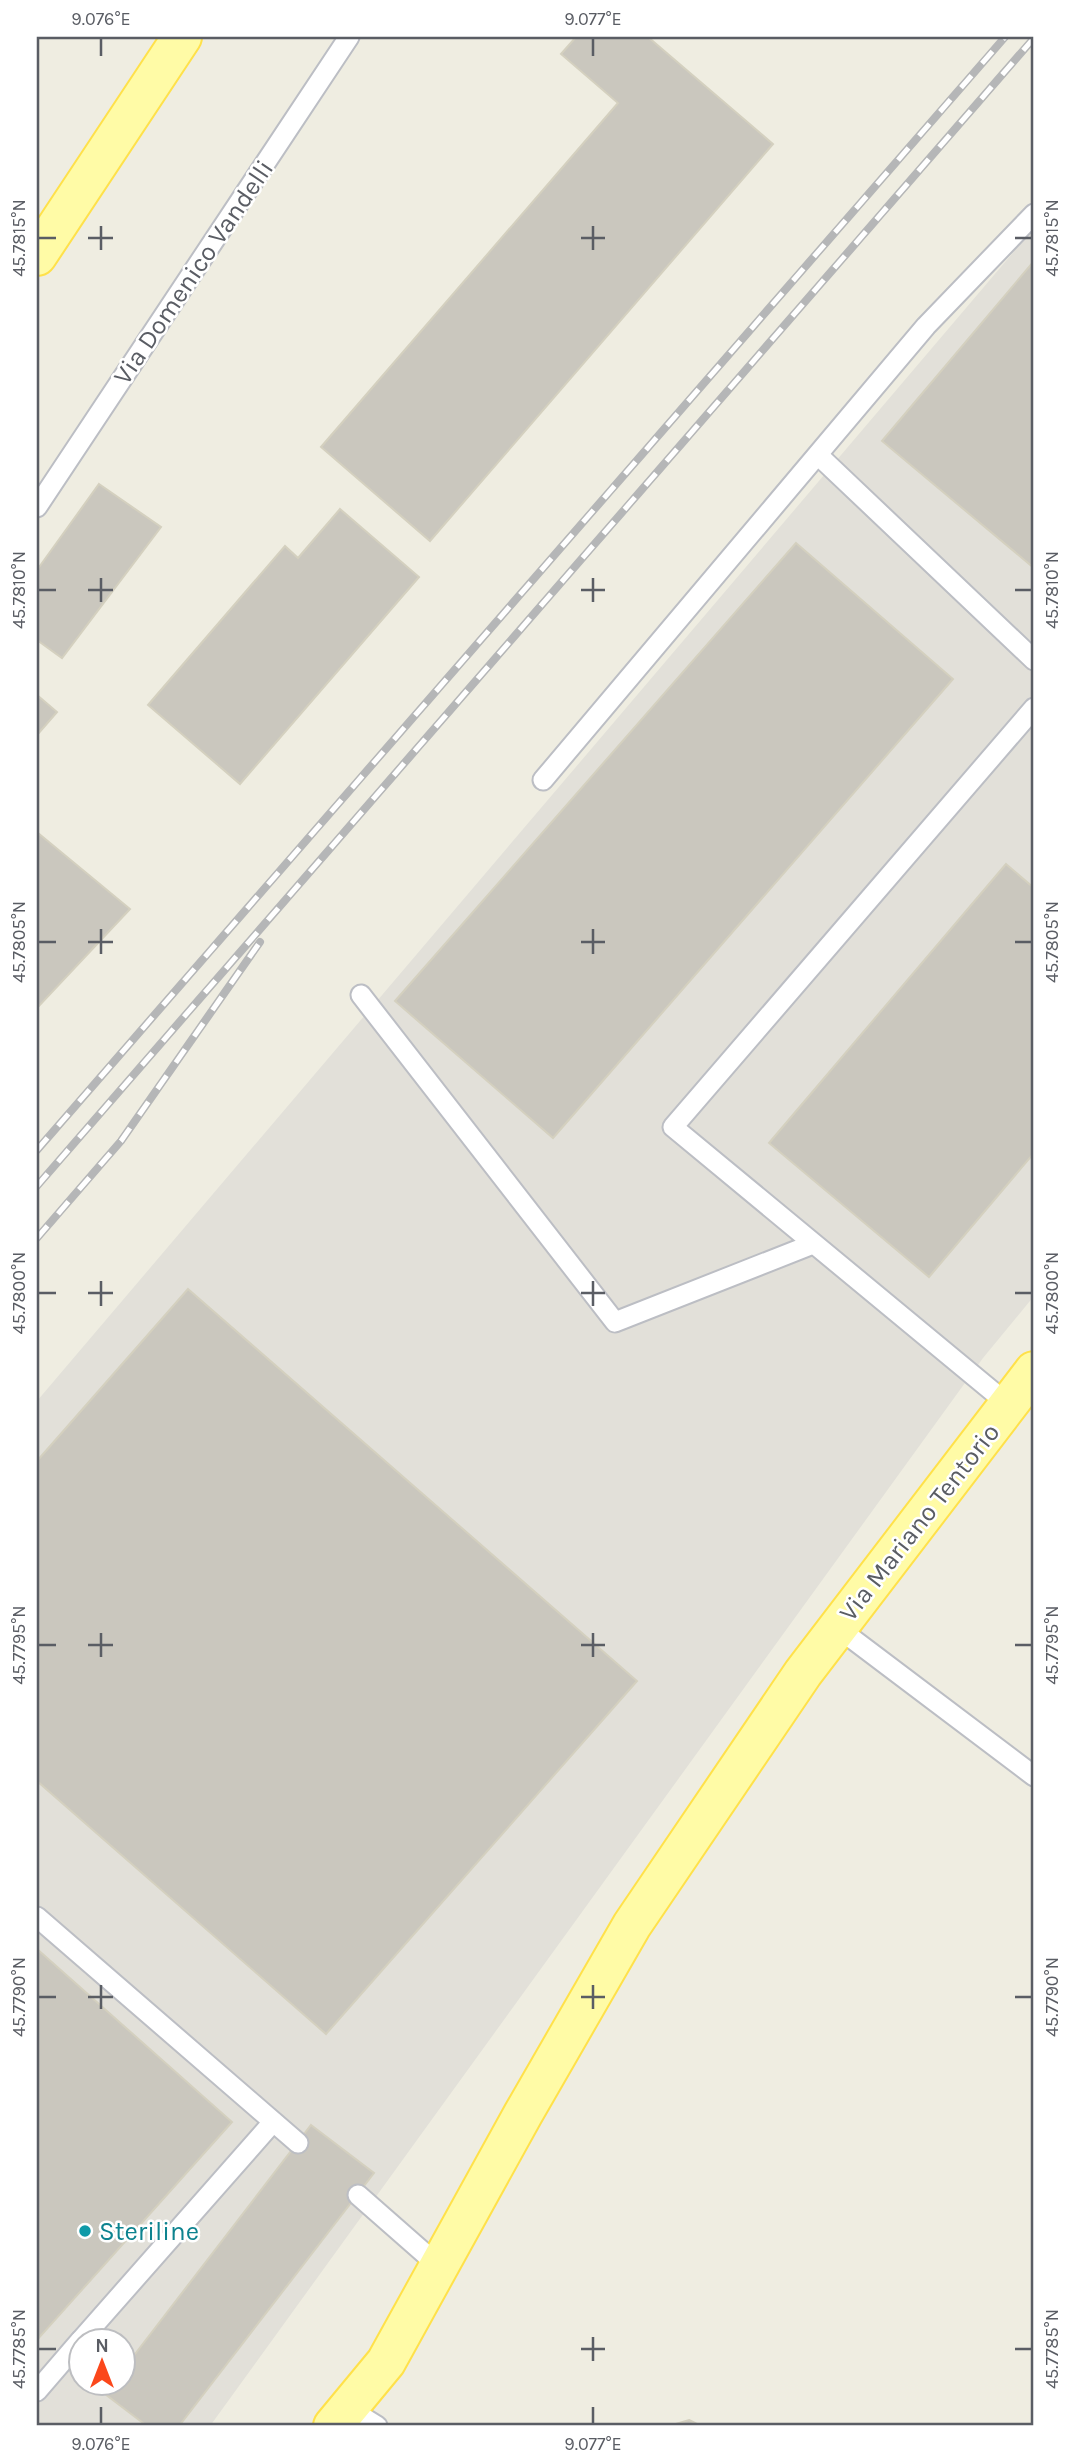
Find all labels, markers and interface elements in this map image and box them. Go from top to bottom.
text: 9.076°E [71,8,131,30]
text: 9.077°E [564,8,622,30]
street label: Via Domenico Vandelli [107,154,280,390]
text: 45.7815°N [8,199,30,277]
text: 45.7815°N [1041,199,1063,277]
text: 45.7810°N [8,551,30,629]
text: 45.7810°N [1041,551,1063,629]
text: 45.7805°N [8,901,30,983]
text: 45.7805°N [1041,901,1063,983]
text: 45.7800°N [8,1252,30,1334]
text: 45.7800°N [1041,1252,1063,1334]
street label: Via Mariano Tentorio [833,1417,1006,1627]
text: 45.7795°N [8,1605,30,1685]
text: 45.7795°N [1041,1605,1063,1685]
text: 45.7790°N [8,1957,30,2037]
text: 45.7790°N [1041,1957,1063,2037]
place label: Steriline [99,2216,199,2247]
marker: Steriline [77,2223,93,2239]
text: 45.7785°N [8,2309,30,2389]
text: 45.7785°N [1041,2309,1063,2389]
north arrow [66,2326,136,2396]
text: N [95,2335,109,2357]
text: 9.076°E [71,2433,131,2455]
text: 9.077°E [564,2433,622,2455]

